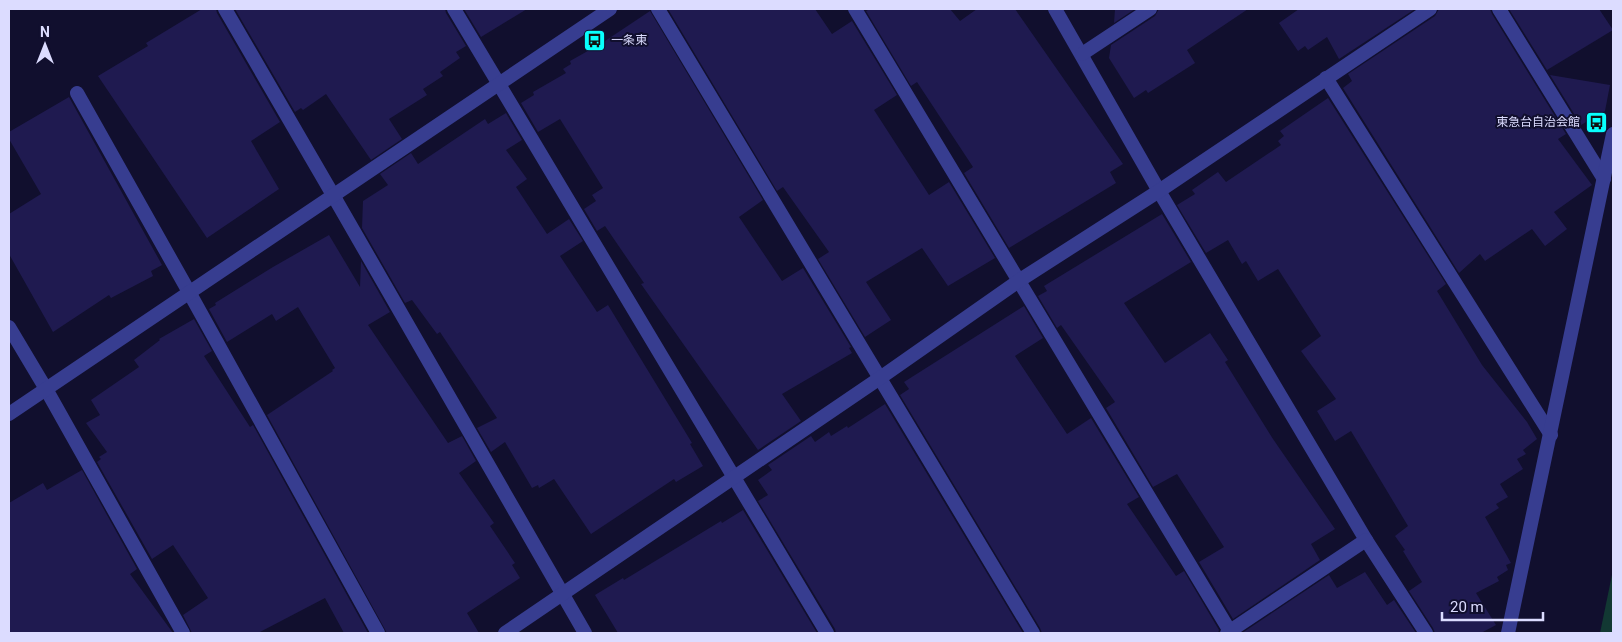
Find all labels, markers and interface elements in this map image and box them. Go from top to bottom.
north arrow [20,20,70,70]
text: N [40,24,50,40]
bus stop icon: 一条東 [583,28,607,52]
place label: 一条東 [611,33,647,47]
bus stop icon: 東急台自治会館 [1584,110,1608,134]
place label: 東急台自治会館 [1496,115,1580,129]
scale bar [1442,590,1543,622]
text: 20 m [1450,598,1484,616]

